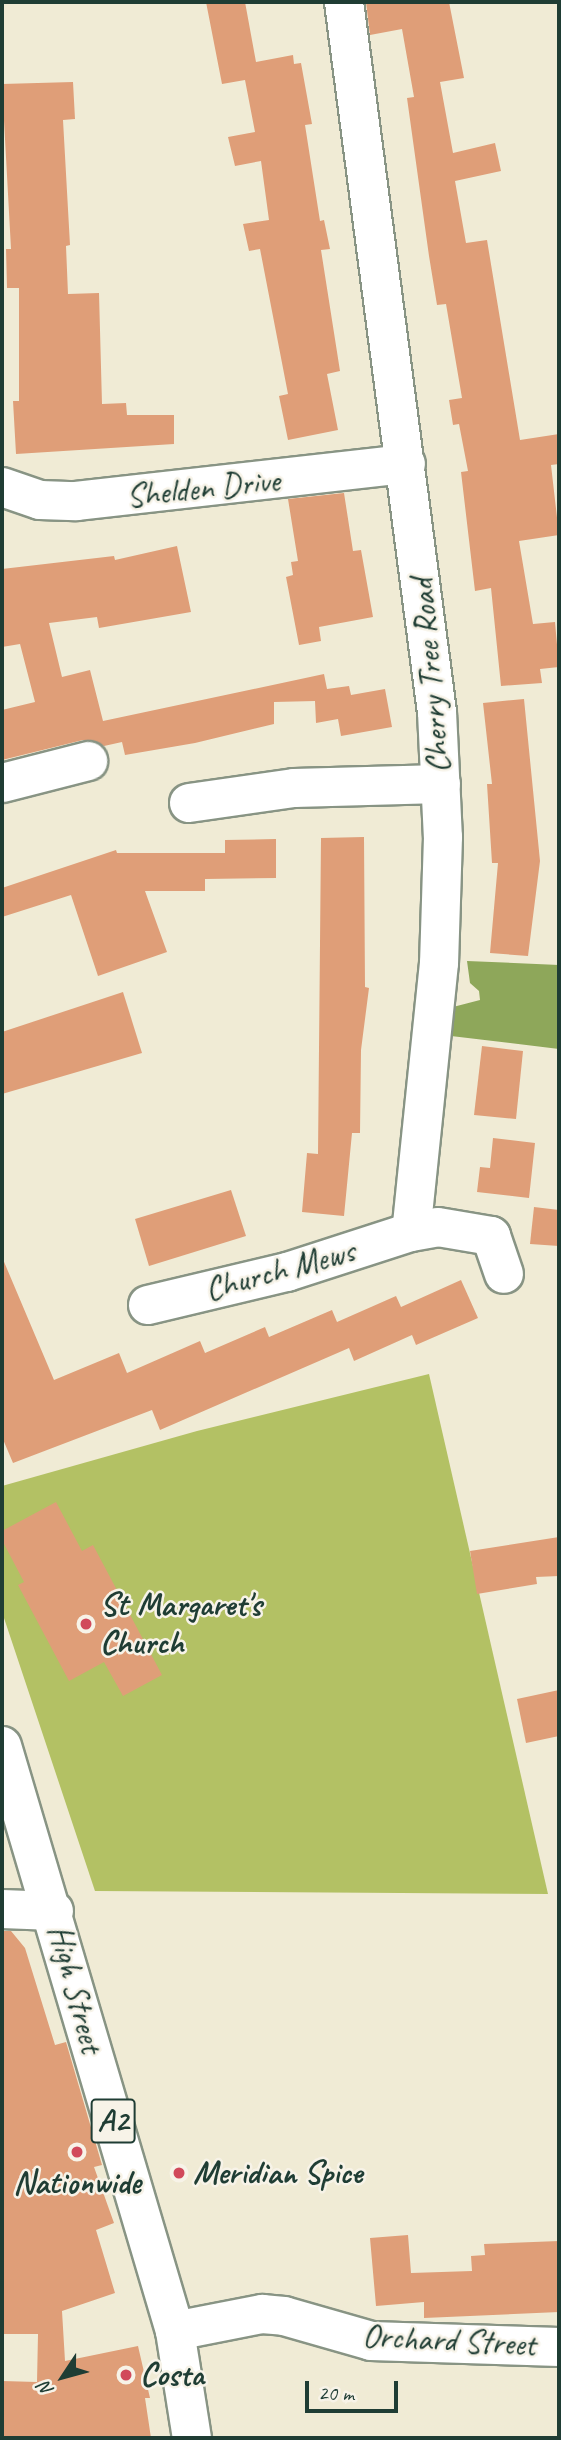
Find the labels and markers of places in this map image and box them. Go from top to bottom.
place label: St Margaret's Church [100,1585,261,1663]
marker: St Margaret's Church [78,1616,94,1632]
marker: Nationwide [69,2144,85,2160]
place label: Meridian Spice [193,2153,362,2193]
place label: Nationwide [13,2163,141,2203]
marker: Meridian Spice [171,2165,187,2181]
place label: Costa [140,2355,204,2395]
marker: Costa [118,2367,134,2383]

